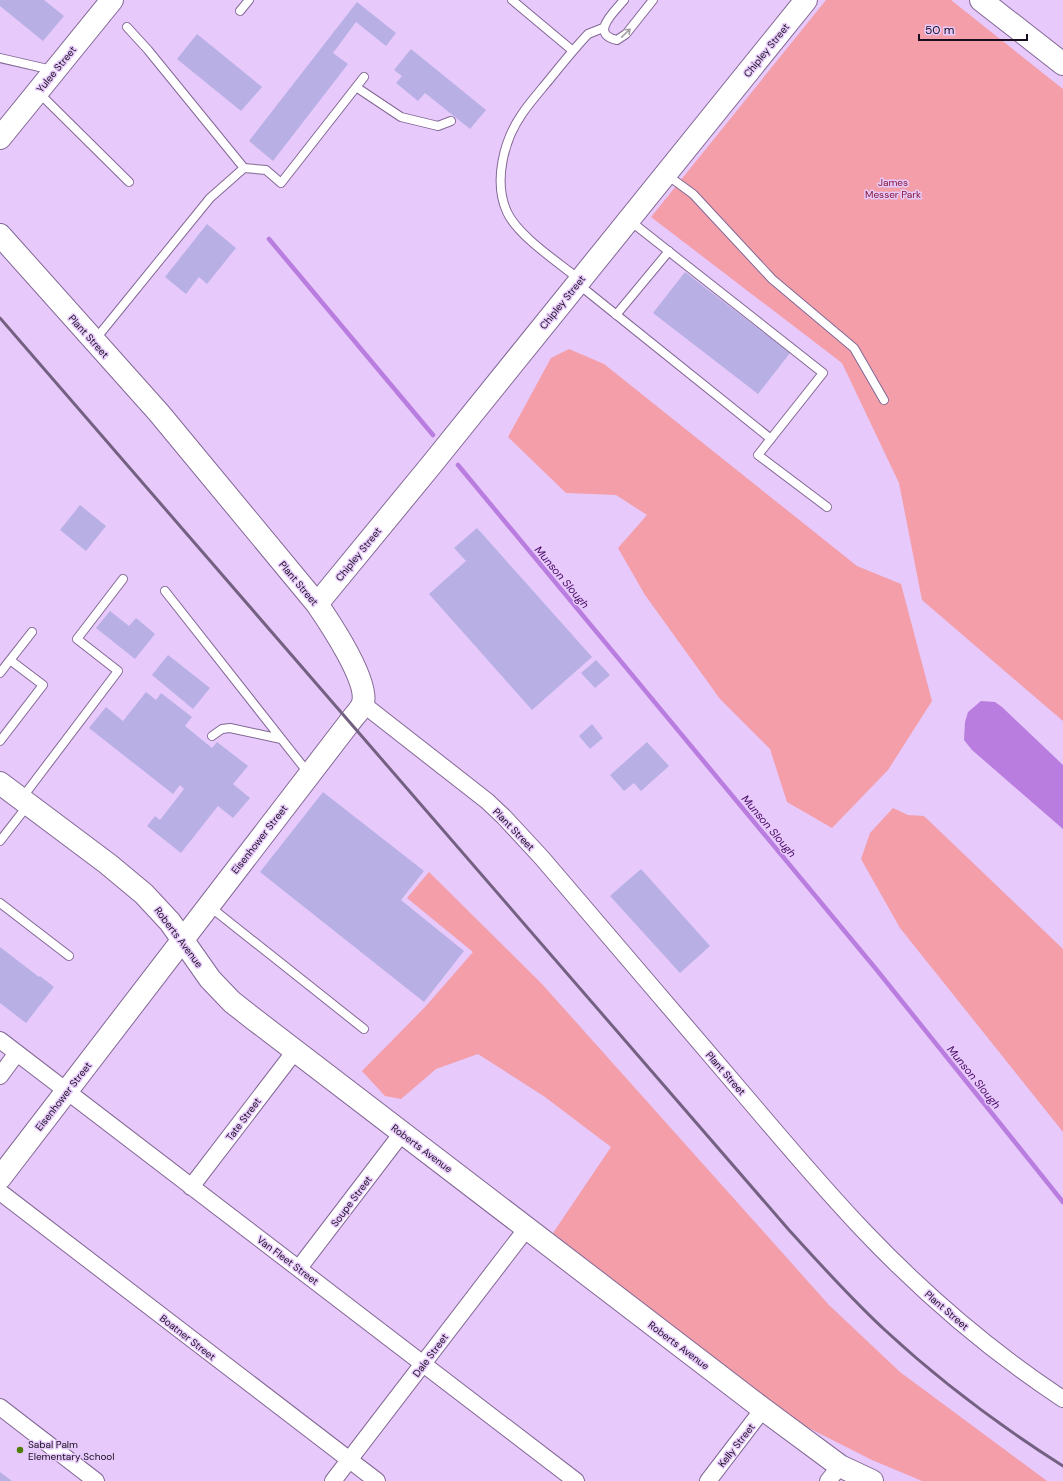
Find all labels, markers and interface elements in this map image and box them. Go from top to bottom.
scale bar [919,16,1027,42]
street label: Chipley Street [741,21,792,80]
text: 50 m [925,22,954,38]
one-way arrow [621,28,631,37]
street label: Yulee Street [34,43,79,95]
park label: James Messer Park [865,176,921,201]
street label: Chipley Street [537,273,588,332]
street label: Plant Street [66,312,112,361]
street label: Chipley Street [333,525,384,584]
water label: Munson Slough [532,543,592,611]
street label: Plant Street [276,558,321,608]
water label: Munson Slough [739,792,799,860]
street label: Eisenhower Street [228,802,290,876]
street label: Plant Street [490,805,537,853]
street label: Roberts Avenue [152,904,206,971]
water label: Munson Slough [944,1043,1004,1111]
street label: Plant Street [703,1049,748,1098]
street label: Eisenhower Street [32,1059,94,1133]
street label: Tate Street [223,1095,264,1143]
street label: Roberts Avenue [389,1121,455,1176]
street label: Soupe Street [328,1173,375,1229]
street label: Van Fleet Street [254,1233,321,1288]
street label: Plant Street [922,1288,971,1333]
street label: Boatner Street [157,1312,218,1363]
street label: Roberts Avenue [646,1318,712,1373]
street label: Dale Street [410,1331,451,1380]
street label: Kelly Street [715,1421,758,1470]
place label: Sabal Palm Elementary School [28,1438,115,1463]
marker: Sabal Palm Elementary School [15,1445,25,1455]

